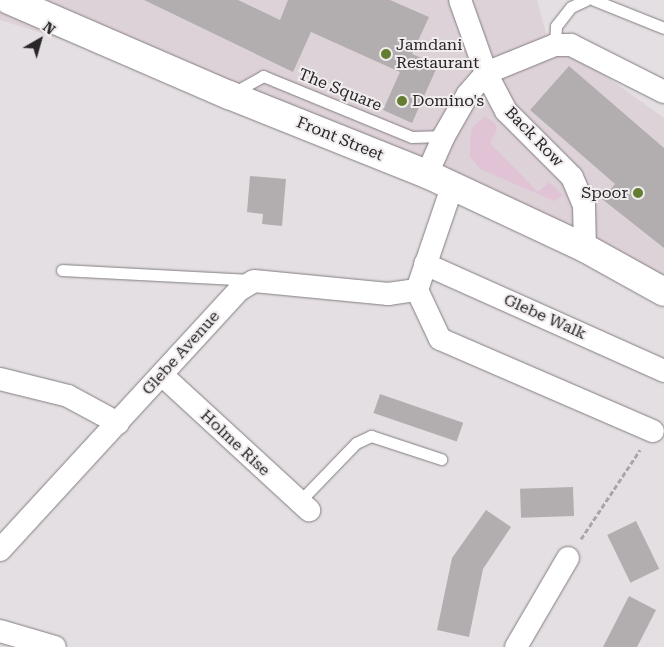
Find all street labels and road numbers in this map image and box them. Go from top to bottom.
street label: The Square [296,65,384,115]
street label: Back Row [501,103,567,171]
street label: Front Street [294,113,386,165]
street label: Glebe Walk [501,290,589,344]
street label: Glebe Avenue [138,307,224,399]
street label: Holme Rise [196,406,274,480]

